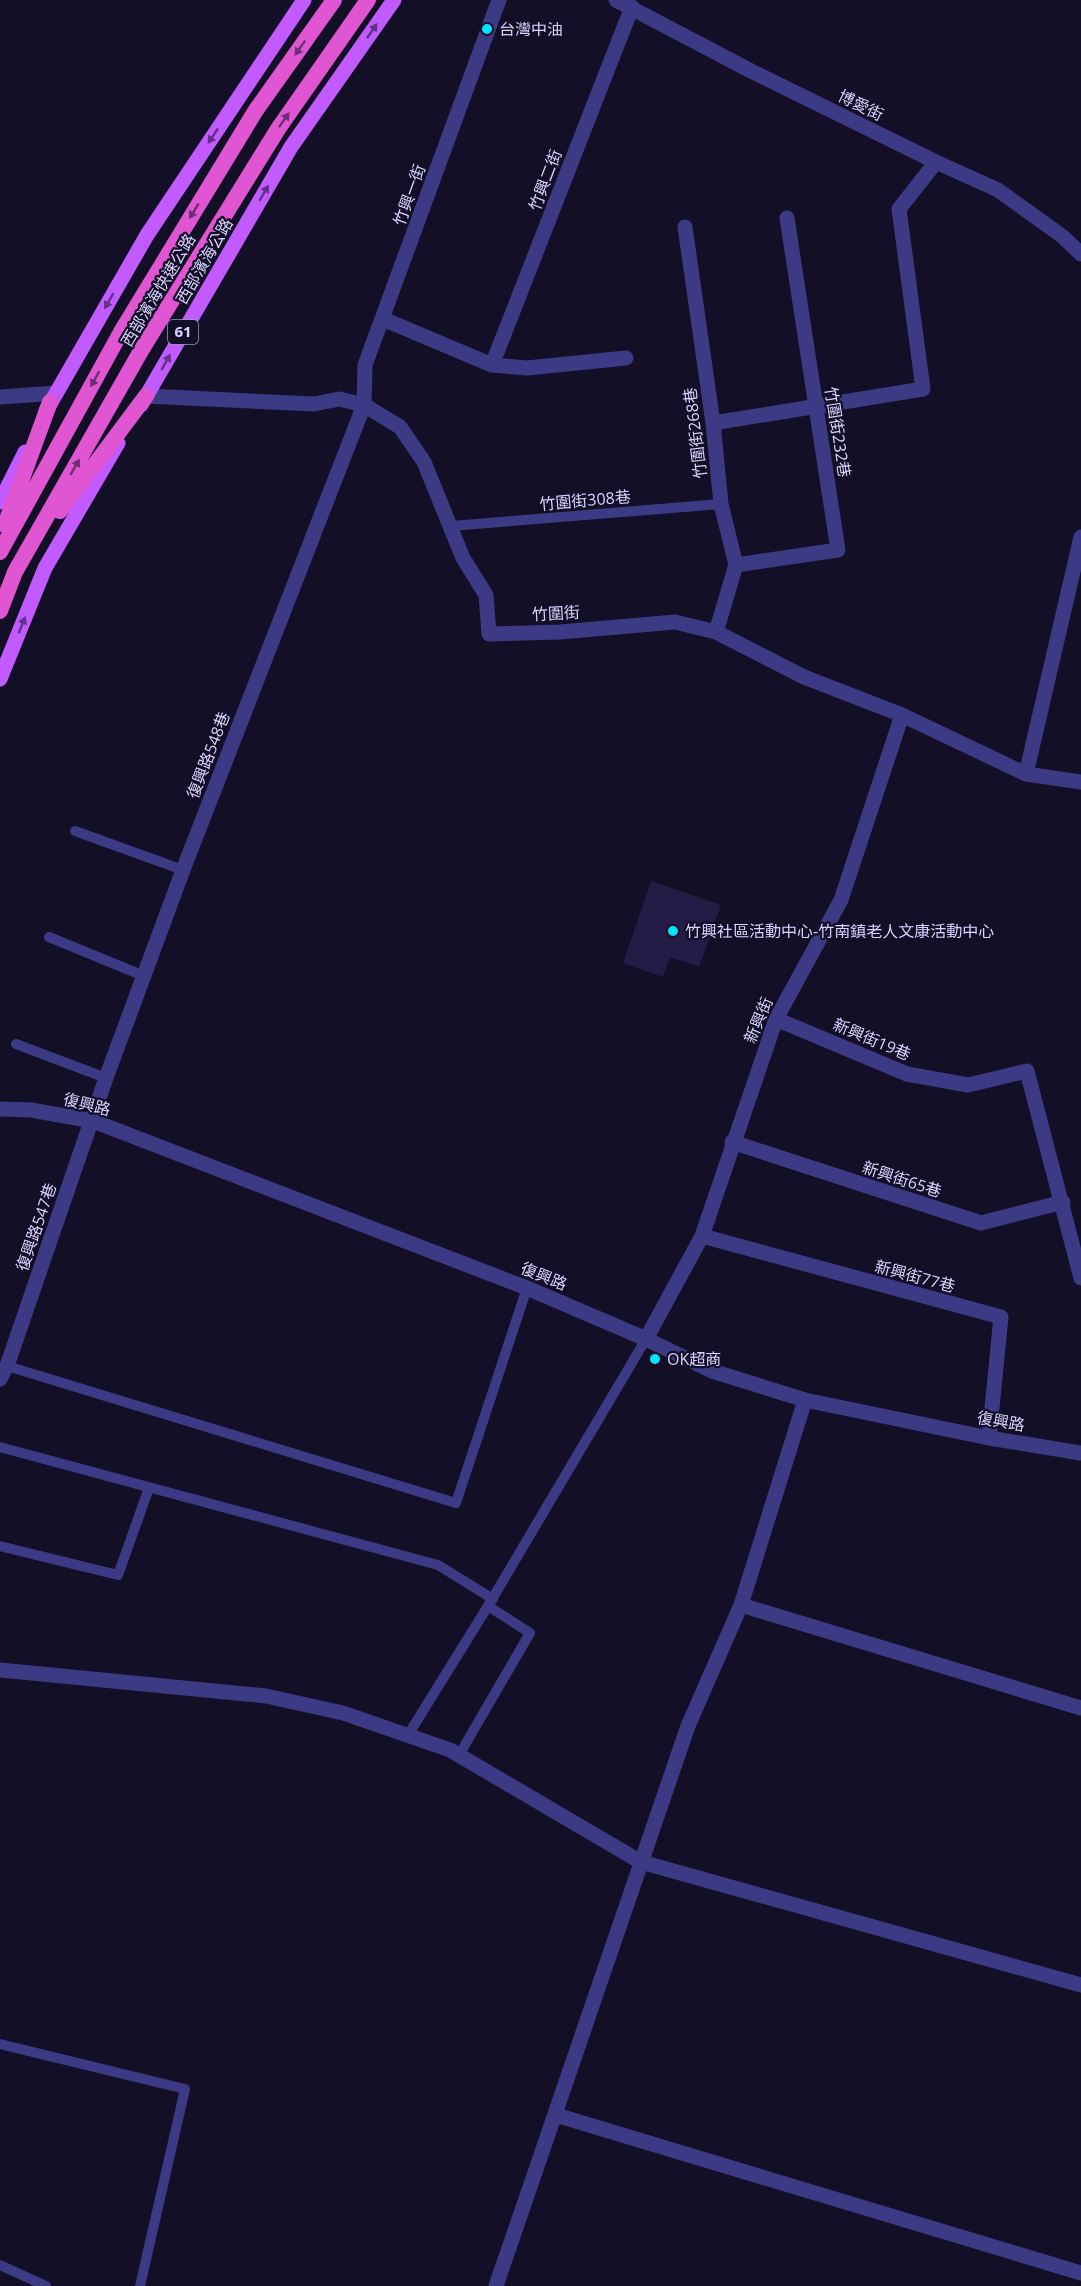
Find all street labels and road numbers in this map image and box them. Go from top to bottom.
street label: 博愛街 [835,85,887,125]
street label: 竹興二街 [523,146,567,214]
street label: 竹興一街 [388,161,430,229]
street label: 西部濱海公路 [170,214,238,308]
street label: 西部濱海快速公路 [116,229,200,351]
road number: 61 [168,320,198,344]
street label: 竹圍街232巷 [820,385,856,479]
street label: 竹圍街268巷 [679,386,711,480]
street label: 竹圍街308巷 [538,485,632,515]
street label: 竹圍街 [531,601,581,625]
street label: 復興路548巷 [181,708,235,802]
street label: 新興街 [738,994,778,1046]
street label: 新興街19巷 [830,1013,914,1065]
street label: 復興路 [61,1088,113,1120]
street label: 新興街65巷 [859,1156,945,1202]
street label: 復興路547巷 [11,1180,61,1274]
street label: 新興街77巷 [872,1255,958,1297]
street label: 復興路 [518,1257,570,1295]
street label: 復興路 [975,1406,1027,1436]

